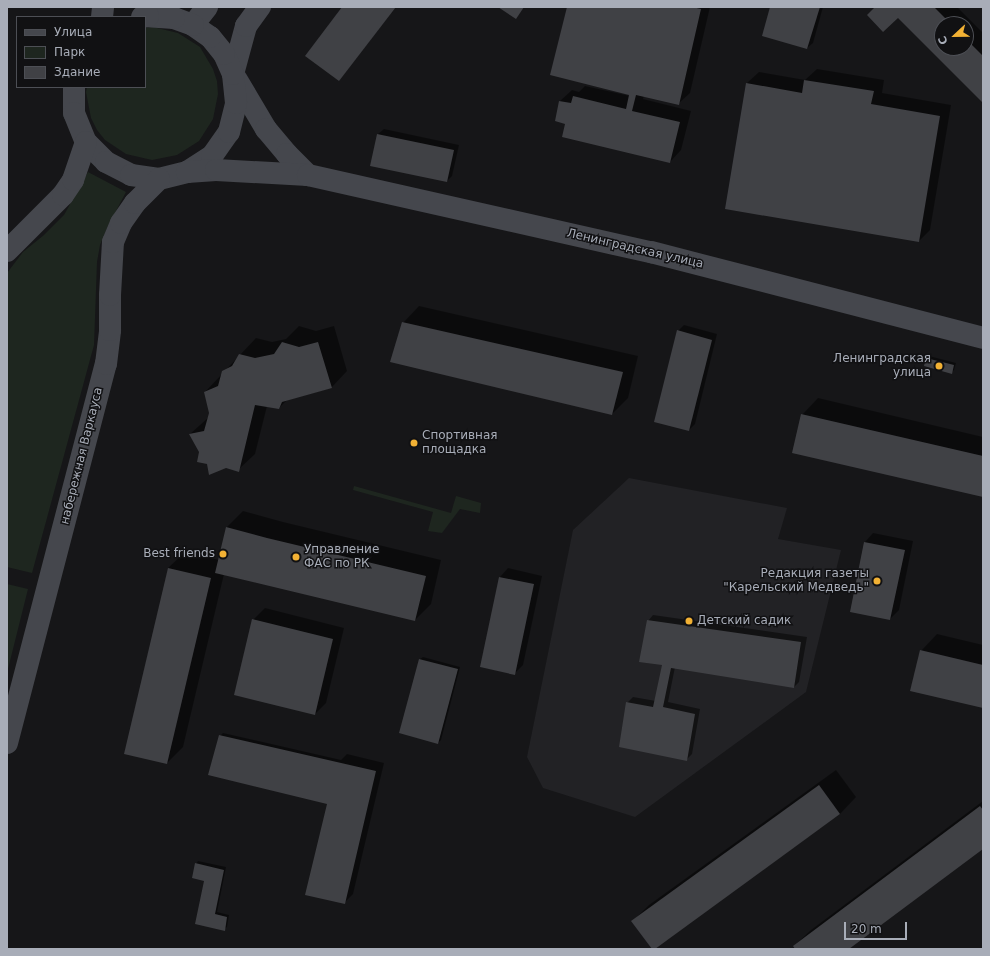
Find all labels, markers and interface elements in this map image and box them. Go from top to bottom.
legend [16,16,146,88]
north arrow [934,16,974,56]
text: Улица [54,25,92,39]
text: С [936,34,951,46]
text: Парк [54,45,85,59]
text: Здание [54,65,100,79]
street label: Ленинградская улица [565,226,705,272]
place label: Ленинградская улица [833,352,931,380]
marker: Ленинградская улица [934,361,944,371]
street label: набережная Варкауса [58,386,106,526]
place label: Спортивная площадка [422,429,497,457]
marker: Спортивная площадка [409,438,419,448]
place label: Управление ФАС по РК [304,543,379,571]
place label: Best friends [143,547,215,561]
marker: Best friends [218,549,228,559]
marker: Управление ФАС по РК [291,552,301,562]
place label: Редакция газеты "Карельский Медведь" [723,567,869,595]
marker: Редакция газеты "Карельский Медведь" [872,576,882,586]
place label: Детский садик [697,614,791,628]
marker: Детский садик [684,616,694,626]
scale bar [846,914,909,940]
text: 20 m [851,922,882,936]

